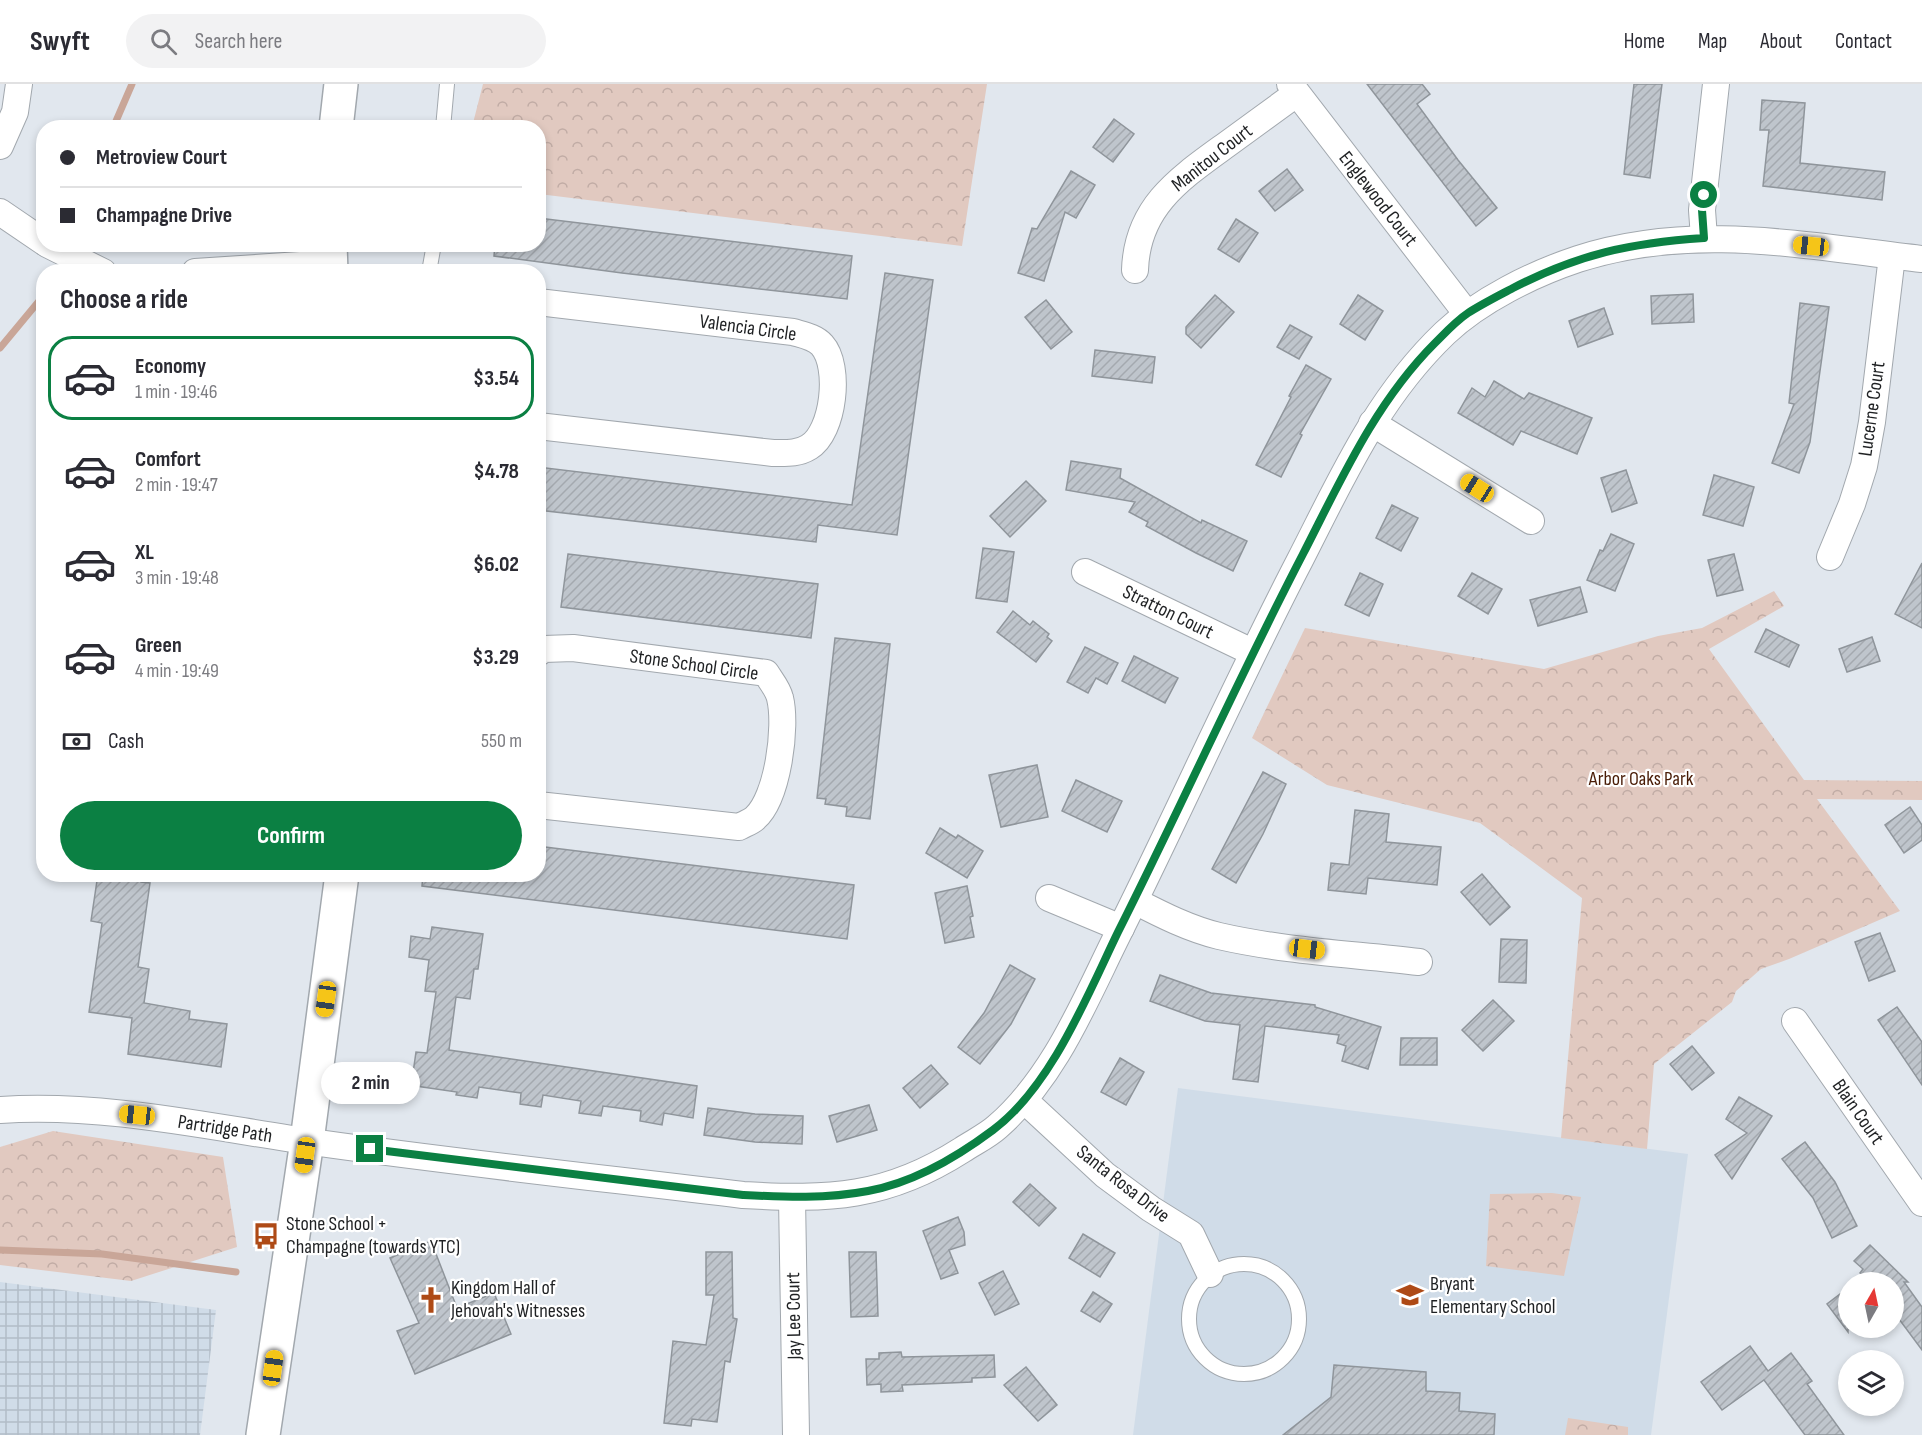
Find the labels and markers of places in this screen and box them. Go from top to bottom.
place label: Stone School + Champagne (towards YTC) [286,1212,460,1259]
bus stop icon: Stone School + Champagne (towards YTC) [251,1221,281,1251]
place label: Bryant Elementary School [1430,1272,1556,1319]
place label: Kingdom Hall of Jehovah's Witnesses [450,1276,585,1323]
school or university icon: Bryant Elementary School [1395,1280,1425,1310]
church icon: Kingdom Hall of Jehovah's Witnesses [416,1285,446,1315]

